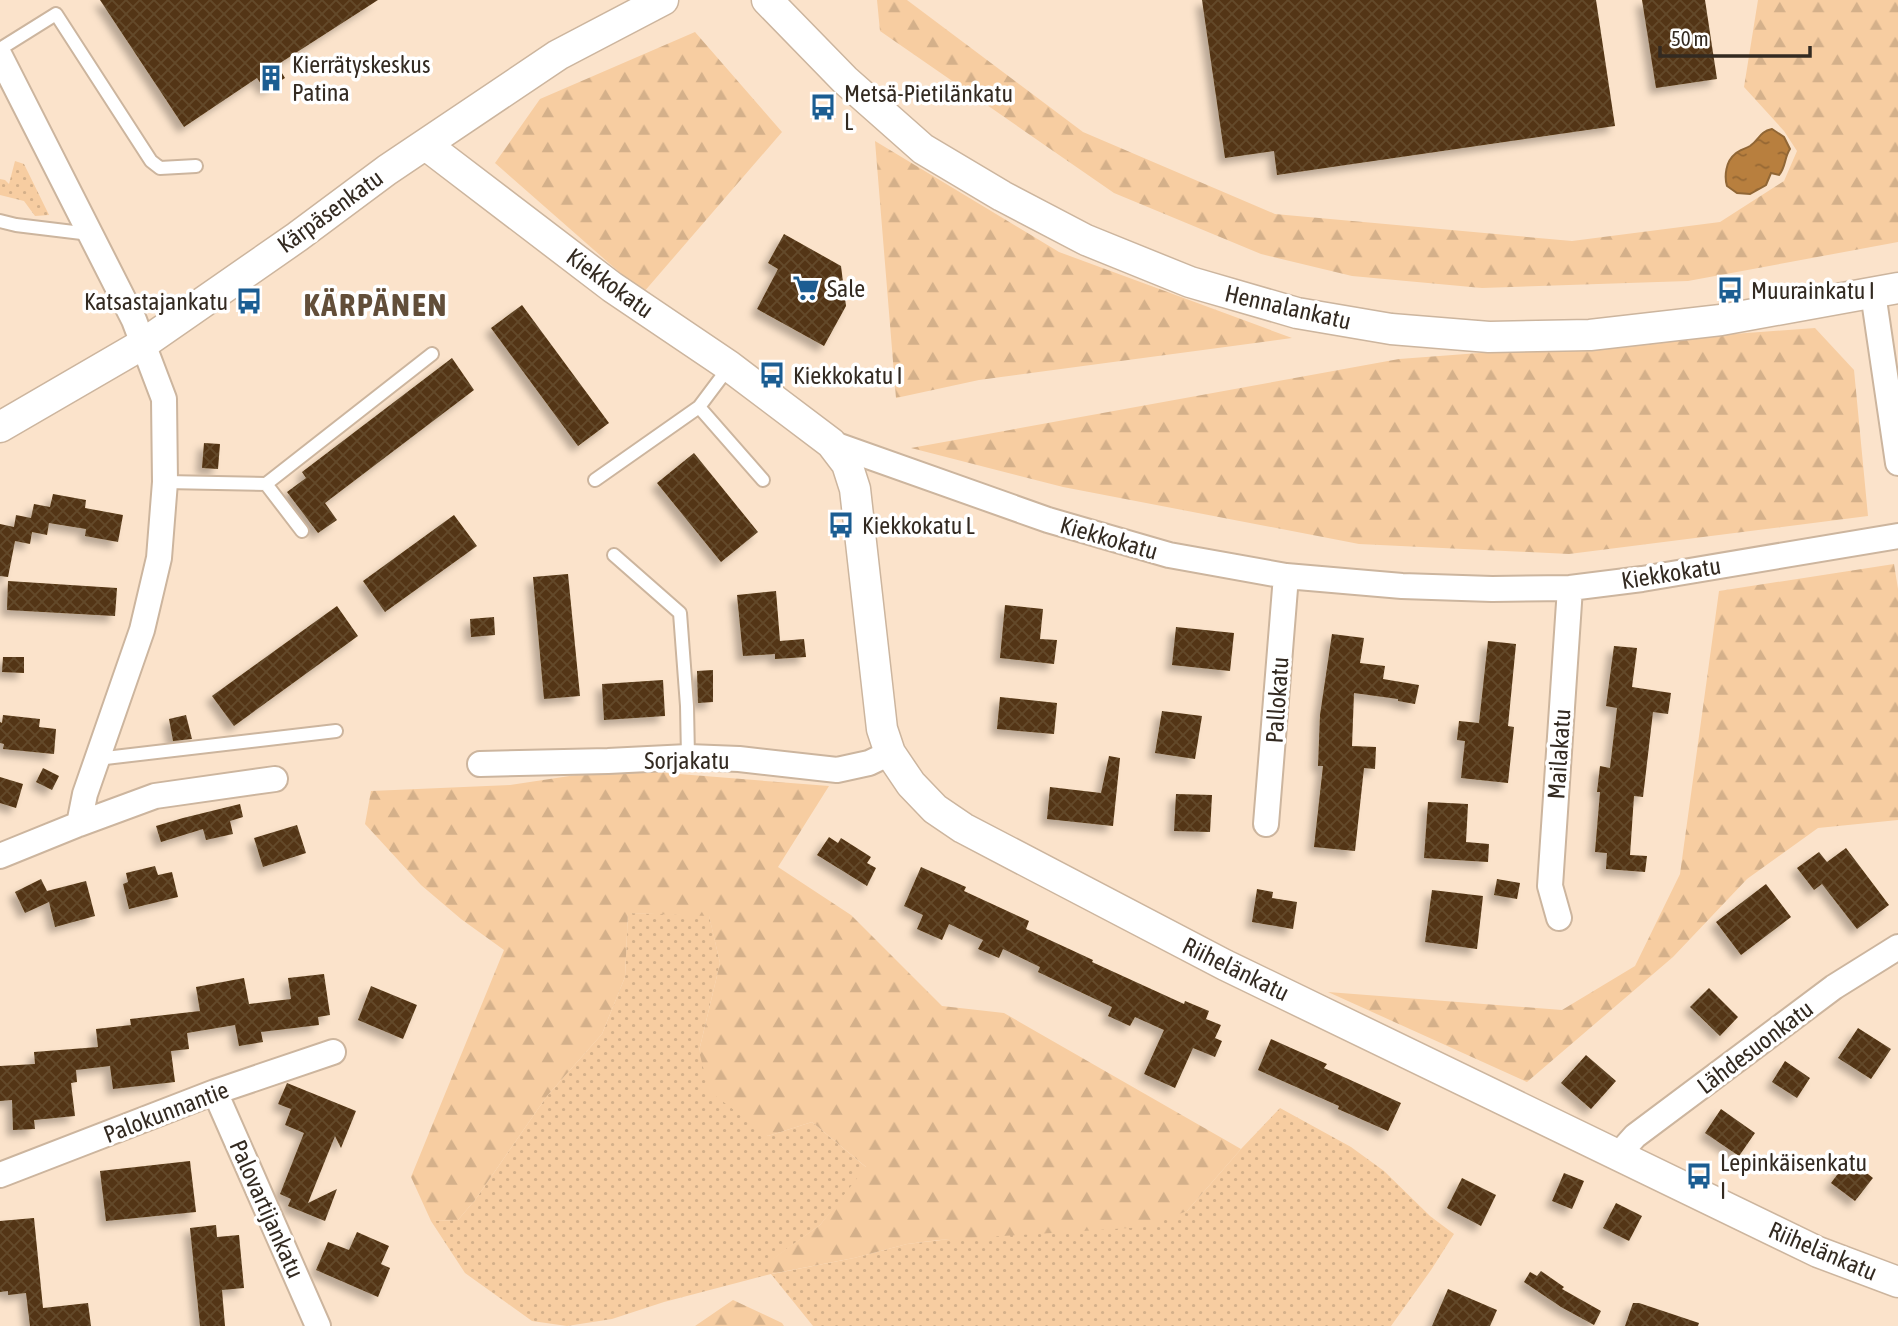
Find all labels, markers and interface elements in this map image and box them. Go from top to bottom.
scale bar [1660,14,1811,58]
text: 50 m [1671,26,1709,50]
place label: Kierrätyskeskus Patina [292,51,430,106]
building icon: Kierrätyskeskus Patina [256,63,286,93]
place label: Metsä-Pietilänkatu L [844,80,1013,135]
bus stop icon: Metsä-Pietilänkatu L [808,92,838,122]
street label: Kärpäsenkatu [272,164,388,258]
street label: Kiekkokatu [561,243,659,323]
supermarket icon: Sale [791,273,821,303]
place label: Sale [827,275,865,302]
bus stop icon: Muurainkatu I [1715,275,1745,305]
place label: Muurainkatu I [1751,277,1875,304]
street label: Hennalankatu [1222,279,1354,335]
bus stop icon: Katsastajankatu [234,286,264,316]
district label: KÄRPÄNEN [304,286,448,323]
place label: Katsastajankatu [84,288,228,315]
bus stop icon: Kiekkokatu I [757,360,787,390]
place label: Kiekkokatu I [793,362,903,389]
bus stop icon: Kiekkokatu L [826,510,856,540]
street label: Kiekkokatu [1057,511,1161,565]
place label: Kiekkokatu L [862,512,976,539]
street label: Kiekkokatu [1619,552,1723,594]
street label: Pallokatu [1261,656,1293,744]
street label: Mailakatu [1542,708,1576,800]
street label: Sorjakatu [644,747,730,774]
street label: Riihelänkatu [1178,932,1294,1006]
street label: Lähdesuonkatu [1692,995,1818,1099]
street label: Palokunnantie [100,1076,232,1148]
street label: Palovartijankatu [225,1136,309,1282]
place label: Lepinkäisenkatu I [1720,1149,1867,1204]
bus stop icon: Lepinkäisenkatu I [1684,1161,1714,1191]
street label: Riihelänkatu [1765,1216,1881,1286]

